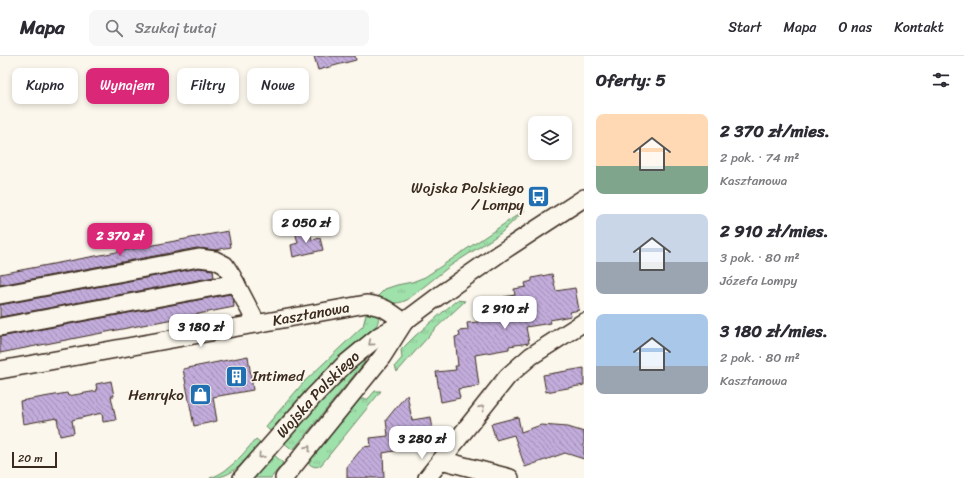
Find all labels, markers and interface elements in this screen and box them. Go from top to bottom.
search box [89,10,369,46]
text: Mapa [20,11,65,44]
text: Szukaj tutaj [135,15,216,41]
text: Start [728,15,762,40]
text: Mapa [784,15,816,40]
text: O nas [838,15,872,40]
text: Kontakt [894,15,944,40]
icon: search [103,17,125,39]
text: Oferty: 5 [596,65,666,95]
chip: Kupno [12,68,78,104]
chip: Wynajem [86,68,169,104]
chip: Filtry [177,68,239,104]
chip: Nowe [247,68,309,104]
icon: filters [930,69,952,91]
map controls [528,116,572,160]
button: layers [528,116,572,160]
text: 2 370 zł/mies. [720,116,830,146]
icon: home [628,130,676,178]
text: 2 pok. · 74 m² [720,146,799,169]
text: Kasztanowa [720,169,787,192]
place label: Wojska Polskiego / Lompy [411,175,525,218]
bus stop icon: Wojska Polskiego / Lompy [526,184,552,210]
pin: 2 050 zł [265,210,347,244]
text: 2 050 zł [281,211,331,234]
text: 2 910 zł/mies. [720,216,829,246]
pin: 2 370 zł [79,223,161,257]
text: 2 370 zł [96,224,144,247]
icon: home [628,230,676,278]
text: 3 pok. · 80 m² [720,246,800,269]
text: Józefa Lompy [720,269,797,292]
street label: Kasztanowa [270,294,352,334]
pin: 2 910 zł [464,296,546,330]
text: 2 910 zł [482,297,528,320]
pin: 3 180 zł [160,314,242,348]
text: 3 180 zł [178,315,224,338]
text: 3 180 zł/mies. [720,316,828,346]
icon: home [628,330,676,378]
one-way arrow [369,338,376,345]
street label: Wojska Polskiego [269,344,366,444]
text: 2 pok. · 80 m² [720,346,800,369]
building icon: Intimed [224,363,250,389]
place label: Intimed [251,363,305,389]
text: Kasztanowa [720,369,787,392]
place label: Henryko [128,382,184,408]
shop icon: Henryko [187,382,213,408]
one-way arrow [478,405,485,412]
pin: 3 280 zł [381,426,463,460]
text: 3 280 zł [398,427,446,450]
one-way arrow [304,445,311,452]
text: 20 m [18,449,43,468]
scale bar [12,450,57,469]
one-way arrow [259,451,266,459]

